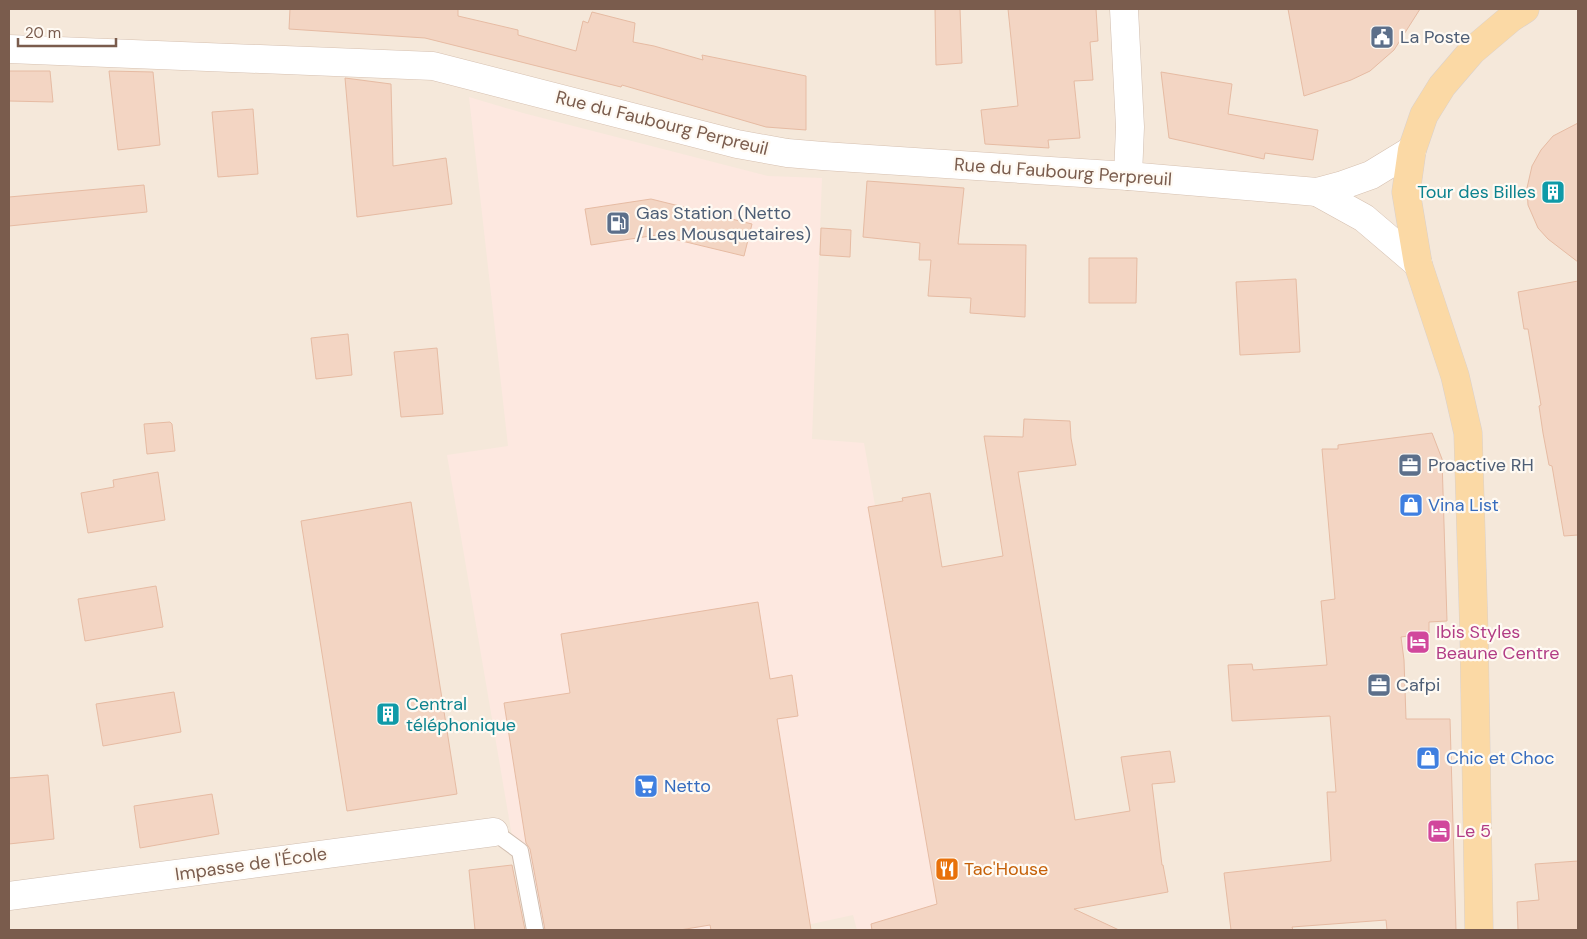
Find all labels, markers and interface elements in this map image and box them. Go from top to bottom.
scale bar [18,15,115,47]
text: 20 m [25,23,61,43]
public building icon: La Poste [1369,24,1395,50]
place label: La Poste [1400,25,1470,49]
street label: Rue du Faubourg Perpreuil [553,85,771,161]
street label: Rue du Faubourg Perpreuil [953,152,1173,192]
building icon: Tour des Billes [1540,179,1566,205]
place label: Tour des Billes [1417,180,1536,204]
place label: Gas Station (Netto / Les Mousquetaires) [636,201,811,246]
fuel station icon: Gas Station (Netto / Les Mousquetaires) [605,210,631,236]
office icon: Proactive RH [1397,452,1423,478]
place label: Proactive RH [1428,453,1534,477]
shop icon: Vina List [1398,492,1424,518]
place label: Vina List [1428,493,1499,517]
place label: Ibis Styles Beaune Centre [1436,620,1560,665]
hotel icon: Ibis Styles Beaune Centre [1405,629,1431,655]
office icon: Cafpi [1366,672,1392,698]
place label: Cafpi [1396,673,1440,697]
place label: Central téléphonique [406,692,516,737]
building icon: Central téléphonique [375,701,401,727]
shop icon: Chic et Choc [1415,745,1441,771]
place label: Chic et Choc [1446,746,1555,770]
supermarket icon: Netto [633,773,659,799]
place label: Netto [664,774,711,798]
hotel icon: Le 5 [1426,818,1452,844]
place label: Le 5 [1456,819,1491,843]
street label: Impasse de l'École [174,841,328,887]
restaurant icon: Tac'House [934,856,960,882]
place label: Tac'House [964,857,1048,881]

